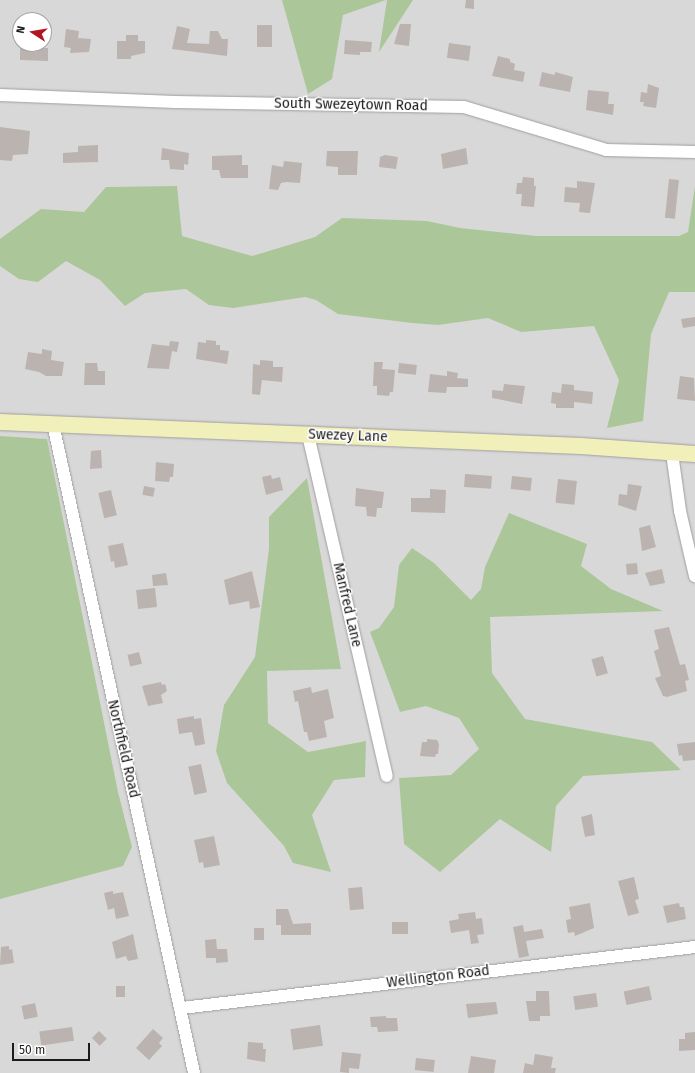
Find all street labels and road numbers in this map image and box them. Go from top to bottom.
street label: South Swezeytown Road [274,95,428,115]
street label: Swezey Lane [308,426,388,446]
street label: Manfred Lane [329,561,365,649]
street label: Northfield Road [104,698,142,800]
street label: Wellington Road [385,962,491,992]

